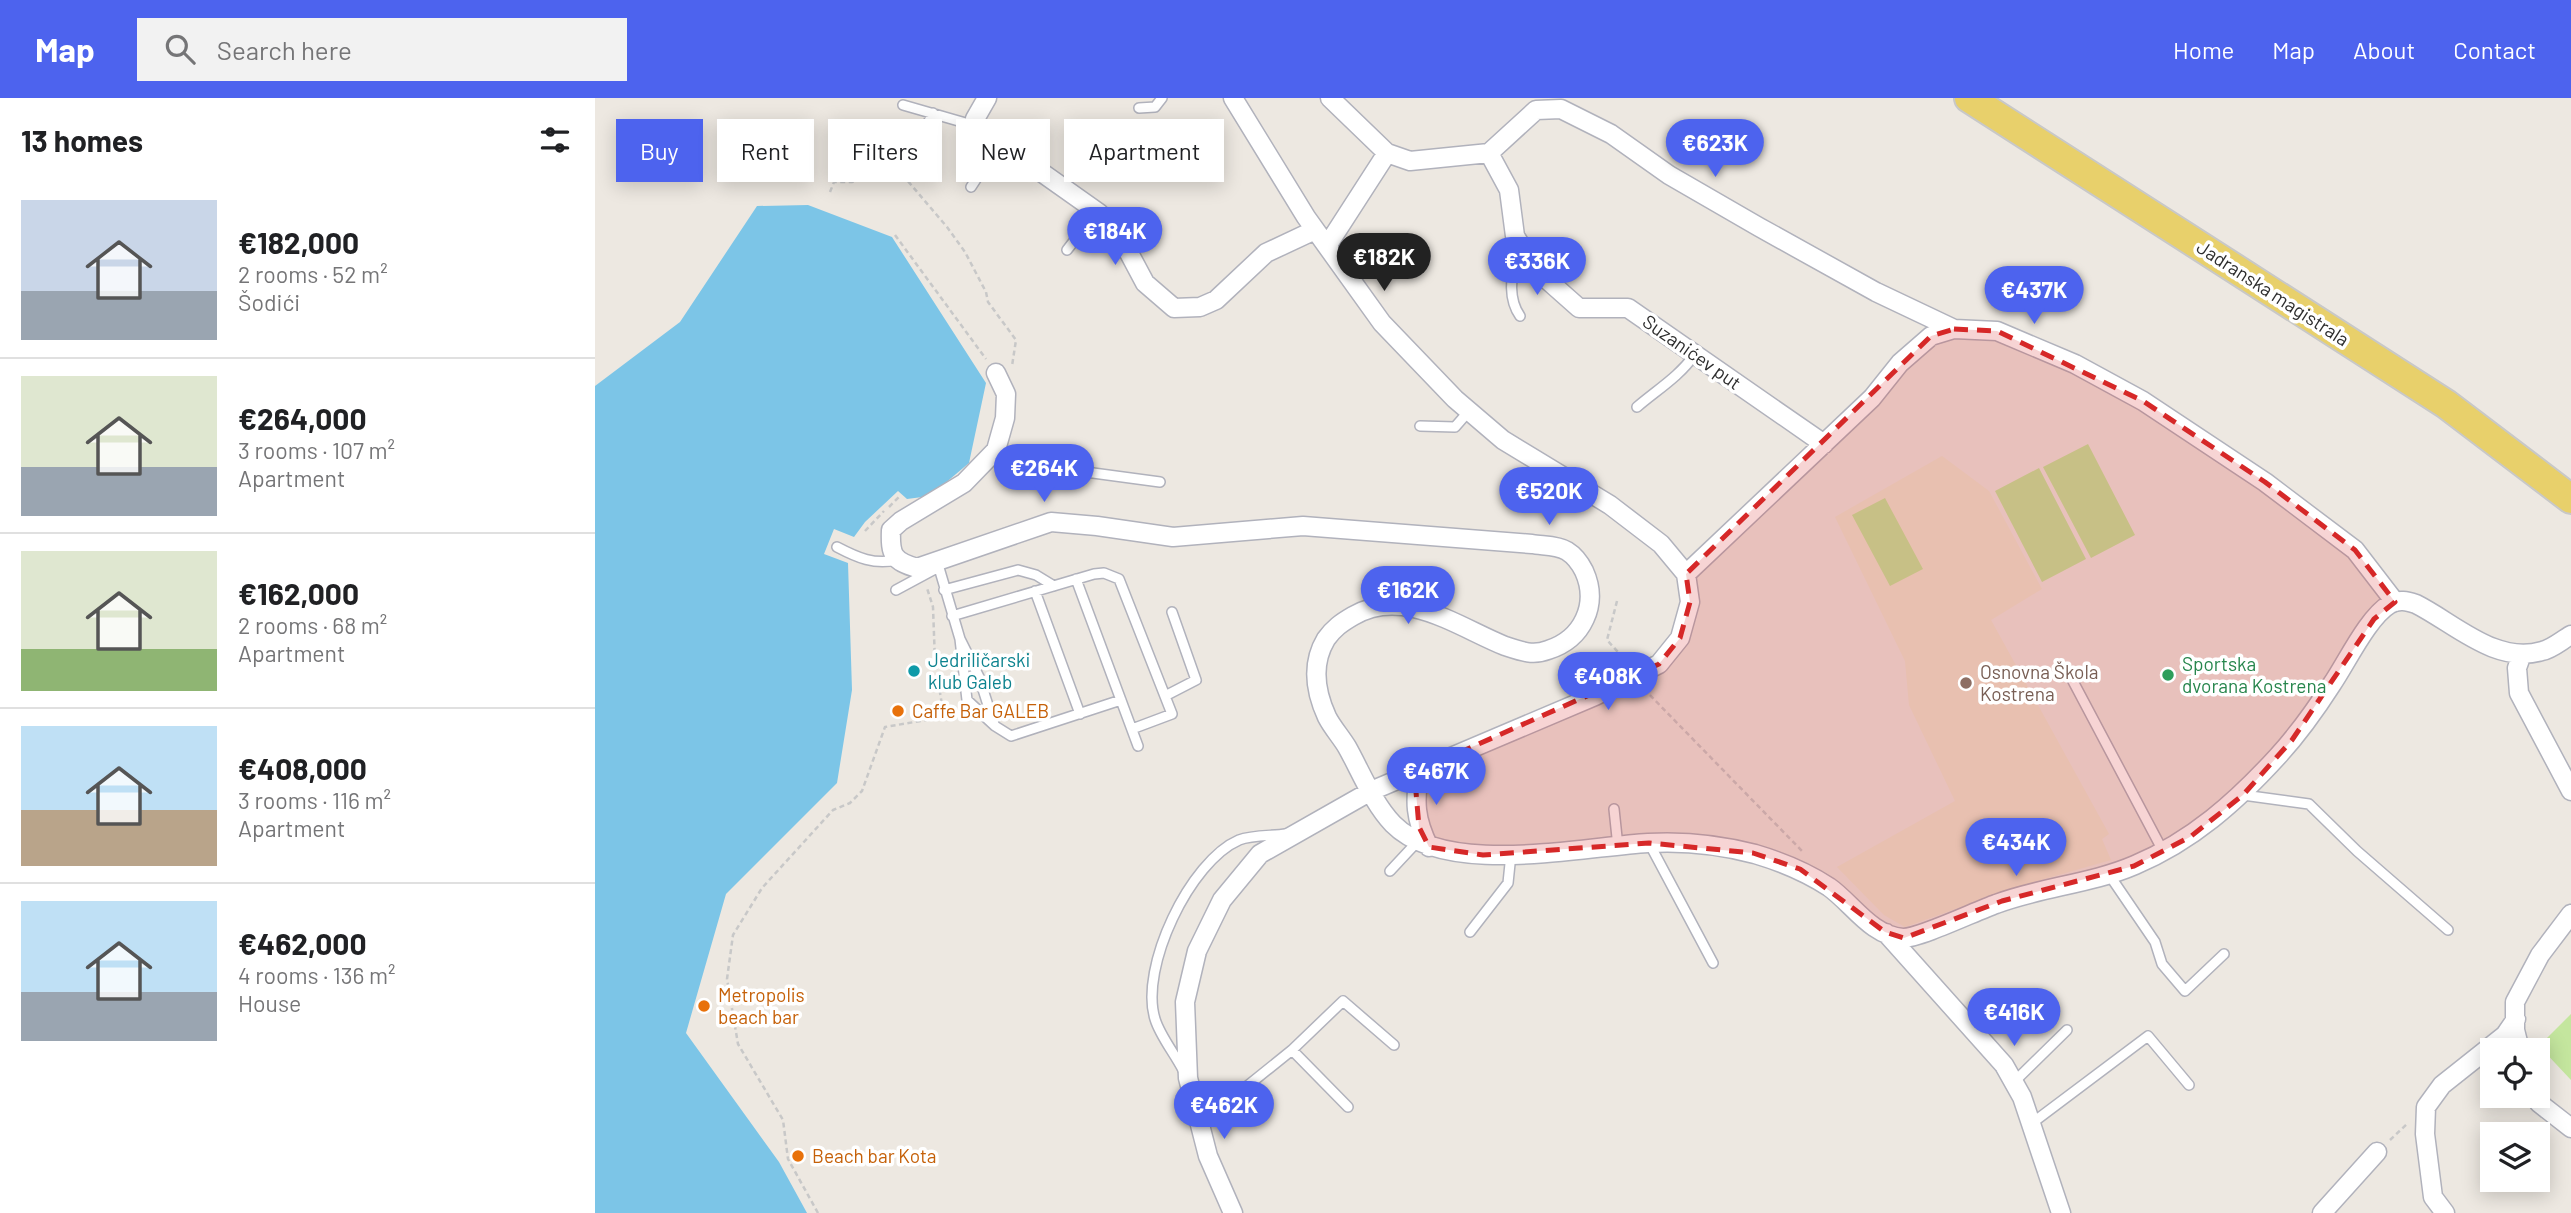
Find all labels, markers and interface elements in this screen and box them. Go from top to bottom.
search box [137,18,627,81]
text: Map [35,29,95,69]
icon: search [161,30,199,68]
text: Search here [217,34,352,65]
text: Home [2173,35,2234,64]
text: Map [2272,35,2315,64]
text: About [2353,35,2415,64]
text: Contact [2453,35,2536,64]
chip: Buy [616,119,703,182]
chip: Rent [717,119,814,182]
chip: Filters [828,119,942,182]
chip: New [956,119,1050,182]
chip: Apartment [1064,119,1224,182]
pin: €623K [1666,120,1764,179]
icon: filters [536,121,574,159]
text: 13 homes [21,122,143,158]
text: €623K [1682,128,1748,156]
pin: €184K [1066,208,1164,267]
text: €184K [1083,216,1147,244]
text: €182,000 [238,224,359,260]
icon: home [77,228,161,312]
pin: €182K [1335,234,1433,293]
street label: Jadranska magistrala [2193,235,2354,350]
pin: €336K [1488,238,1586,297]
text: €182K [1353,242,1415,270]
text: €336K [1504,246,1570,274]
text: 2 rooms · 52 m² [238,260,388,288]
pin: €437K [1985,266,2083,326]
text: €437K [2001,275,2067,303]
text: Šodići [238,288,300,316]
street label: Suzanićev put [1639,309,1746,394]
text: €264,000 [238,400,367,436]
icon: home [77,404,161,488]
text: 3 rooms · 107 m² [238,436,395,464]
pin: €264K [995,444,1093,504]
text: €264K [1010,453,1078,481]
text: Apartment [238,464,345,492]
pin: €520K [1500,468,1598,527]
text: €520K [1515,476,1583,504]
pin: €162K [1359,566,1457,626]
text: €162,000 [238,575,359,611]
text: €162K [1377,575,1439,603]
icon: home [77,579,161,663]
text: 2 rooms · 68 m² [238,611,387,639]
text: Apartment [238,639,345,667]
place label: Jedriličarski klub Galeb [928,648,1030,693]
pin: €408K [1559,652,1657,712]
place label: Sportska dvorana Kostrena [2182,652,2326,697]
place label: Osnovna Škola Kostrena [1980,660,2099,705]
text: €408K [1574,661,1642,689]
marker: Jedriličarski klub Galeb [906,663,922,679]
marker: Sportska dvorana Kostrena [2160,667,2176,683]
marker: Osnovna Škola Kostrena [1958,675,1974,691]
place label: Caffe Bar GALEB [912,699,1049,722]
marker: Caffe Bar GALEB [890,703,906,719]
pin: €467K [1387,748,1485,807]
text: €408,000 [238,750,367,786]
icon: home [77,754,161,838]
text: €467K [1403,756,1469,784]
text: 3 rooms · 116 m² [238,786,391,814]
text: Apartment [238,814,345,842]
pin: €434K [1967,818,2065,878]
text: €434K [1981,827,2051,855]
text: €462,000 [238,925,367,961]
icon: home [77,929,161,1013]
text: 4 rooms · 136 m² [238,961,396,989]
place label: Metropolis beach bar [718,983,805,1028]
pin: €416K [1965,988,2063,1048]
text: House [238,989,301,1017]
text: €416K [1983,997,2045,1025]
marker: Metropolis beach bar [696,998,712,1014]
map controls [2480,1038,2550,1192]
button: locate [2480,1038,2550,1108]
pin: €462K [1175,1082,1273,1141]
text: €462K [1190,1090,1258,1118]
button: layers [2480,1122,2550,1192]
place label: Beach bar Kota [812,1144,937,1167]
marker: Beach bar Kota [790,1148,806,1164]

